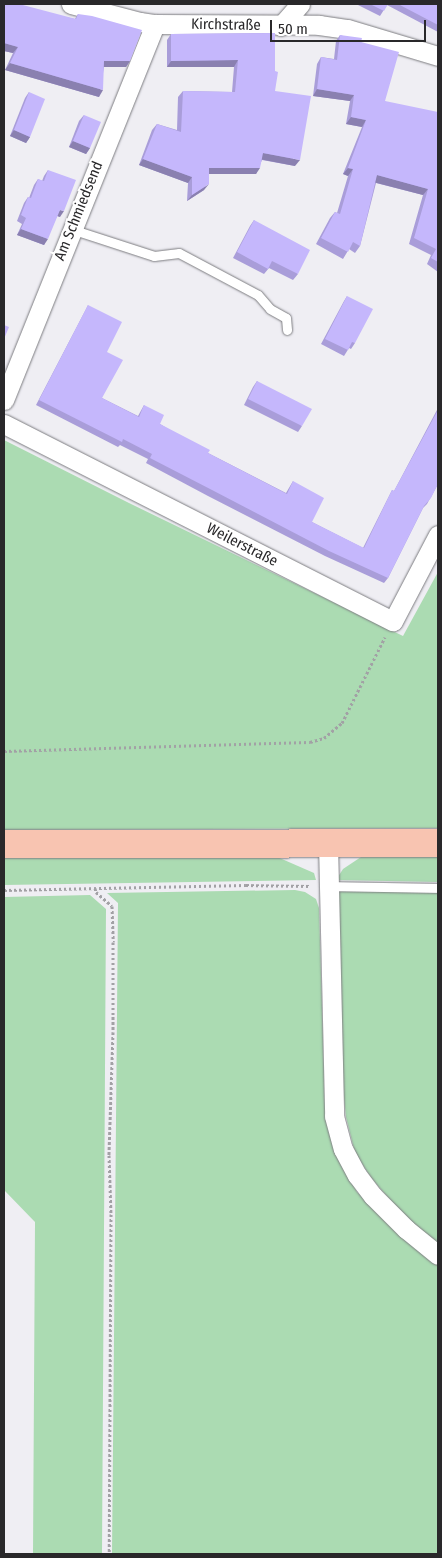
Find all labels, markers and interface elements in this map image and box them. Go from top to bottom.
scale bar [272,10,428,42]
street label: Kirchstraße [191,15,261,35]
text: 50 m [278,20,308,38]
street label: Am Schmiedsend [51,159,107,263]
street label: Weilerstraße [203,519,281,571]

